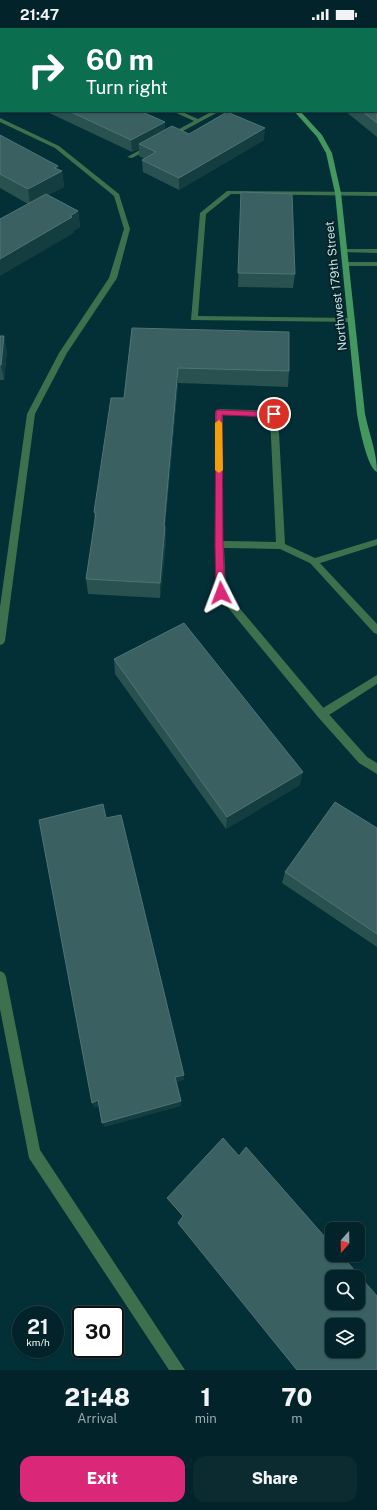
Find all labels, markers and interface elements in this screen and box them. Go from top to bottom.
text: 21:47 [20,6,59,23]
text: 60 m [86,43,154,76]
icon: right [20,44,72,96]
text: Turn right [86,77,168,98]
street label: Northwest 179th Street [322,220,350,351]
pin [257,397,291,431]
icon: arrive [263,403,285,425]
position arrow [200,572,242,614]
north arrow [325,1222,365,1262]
map controls [325,1222,365,1358]
button: search [325,1270,365,1310]
speed limit sign: 30 [72,1306,124,1358]
text: 21 [27,1315,49,1339]
button: layers [325,1318,365,1358]
text: km/h [26,1336,50,1348]
text: 21:48 [65,1383,130,1411]
text: 1 [200,1383,211,1411]
text: 70 [281,1383,312,1411]
text: Arrival [77,1411,117,1426]
text: min [195,1411,217,1426]
text: m [291,1411,303,1426]
button: Exit [20,1456,185,1502]
button: Share [193,1456,357,1502]

